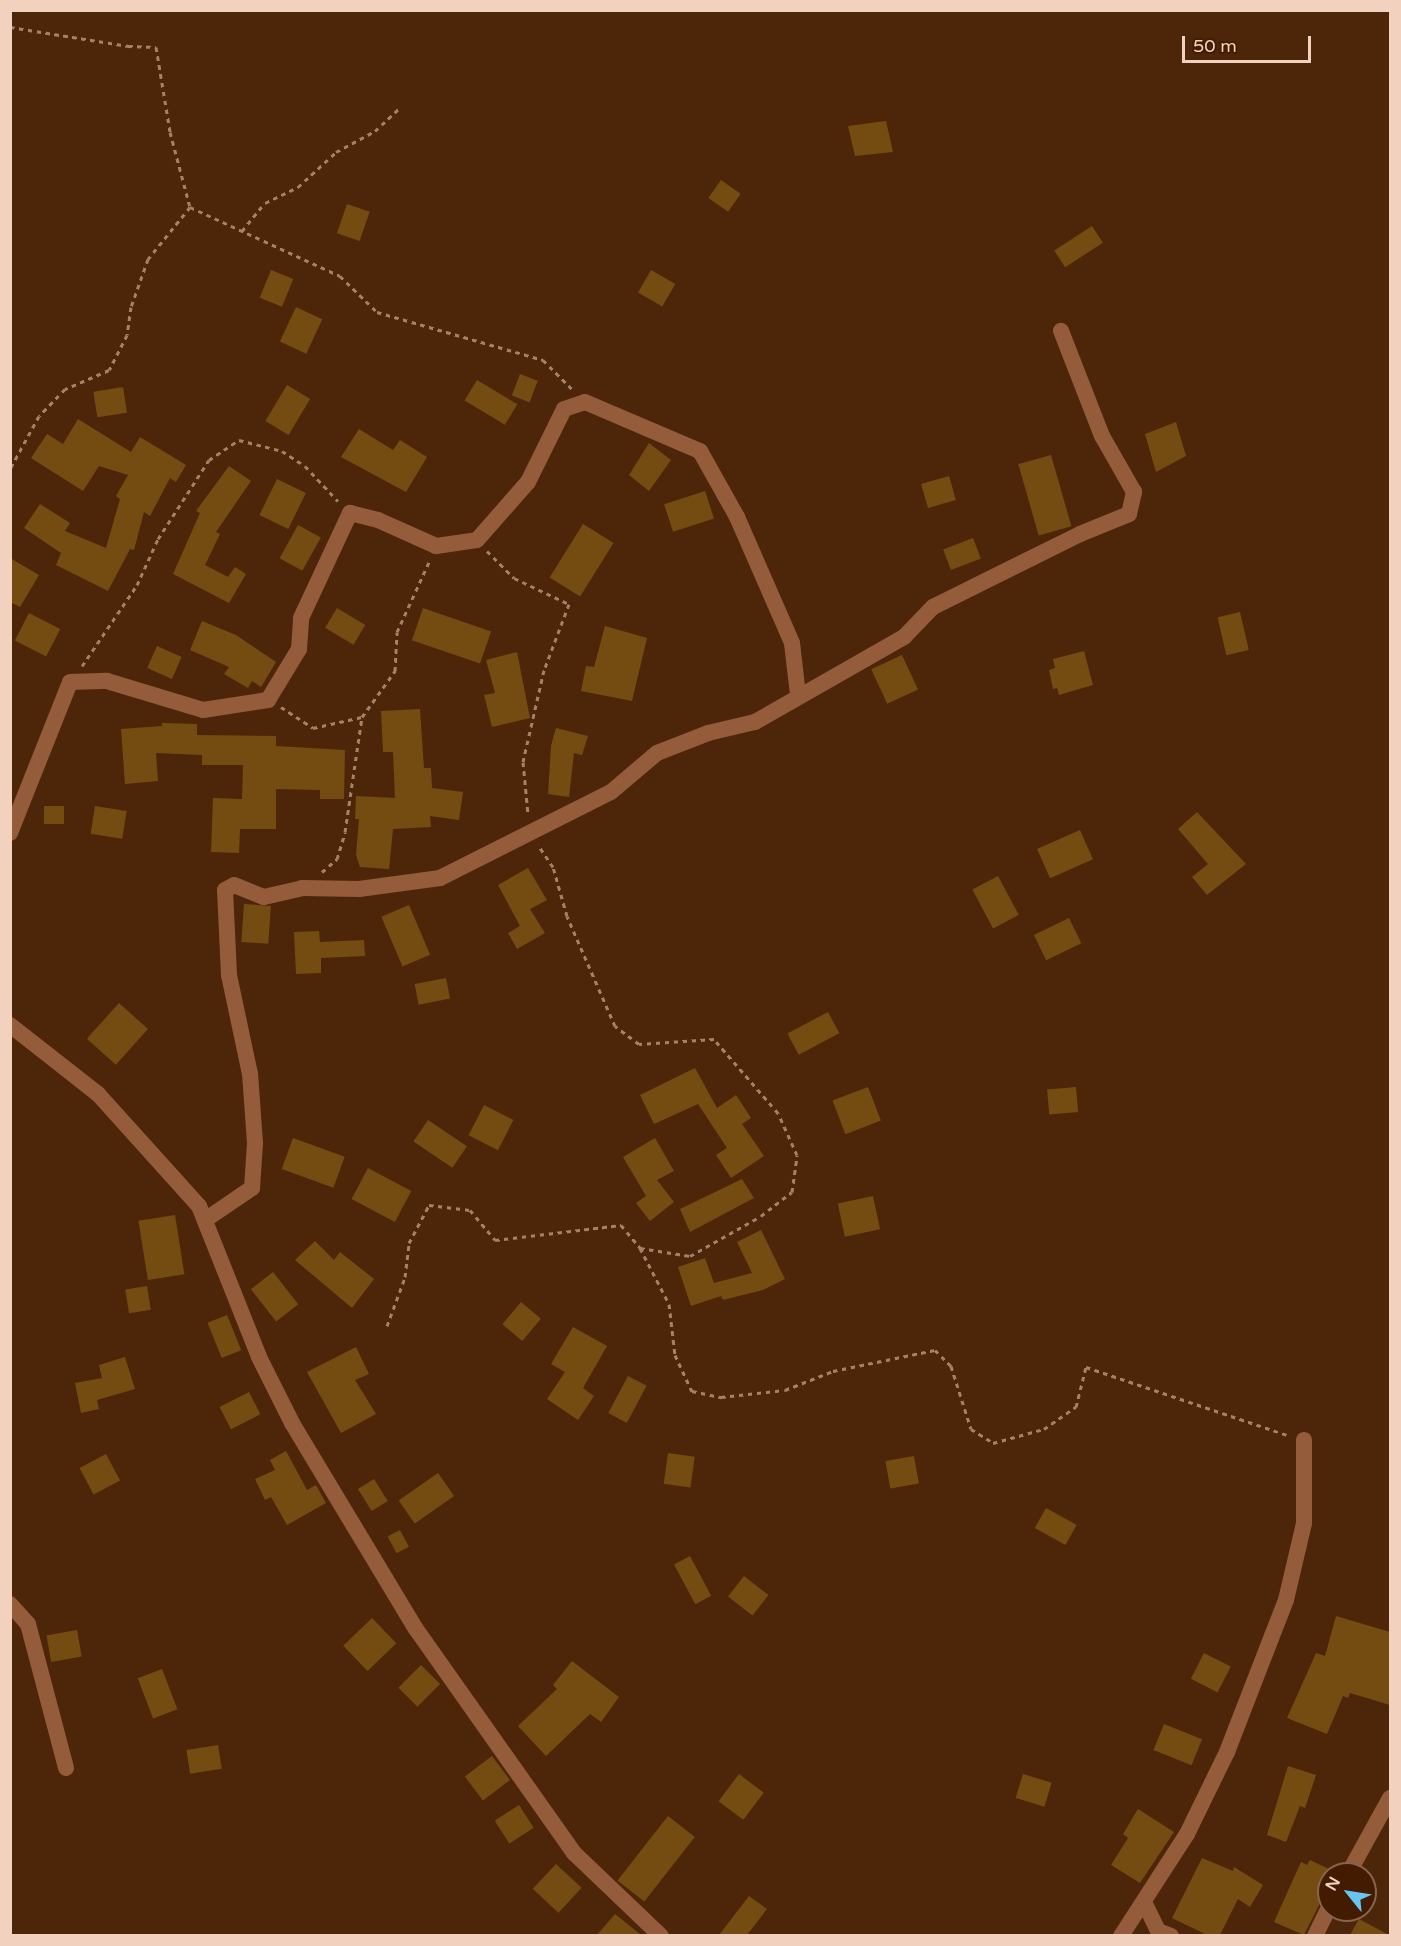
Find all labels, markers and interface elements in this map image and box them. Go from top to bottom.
scale bar [1185,24,1314,62]
text: 50 m [1193,35,1237,57]
north arrow [1317,1862,1377,1922]
text: N [1321,1873,1345,1895]

